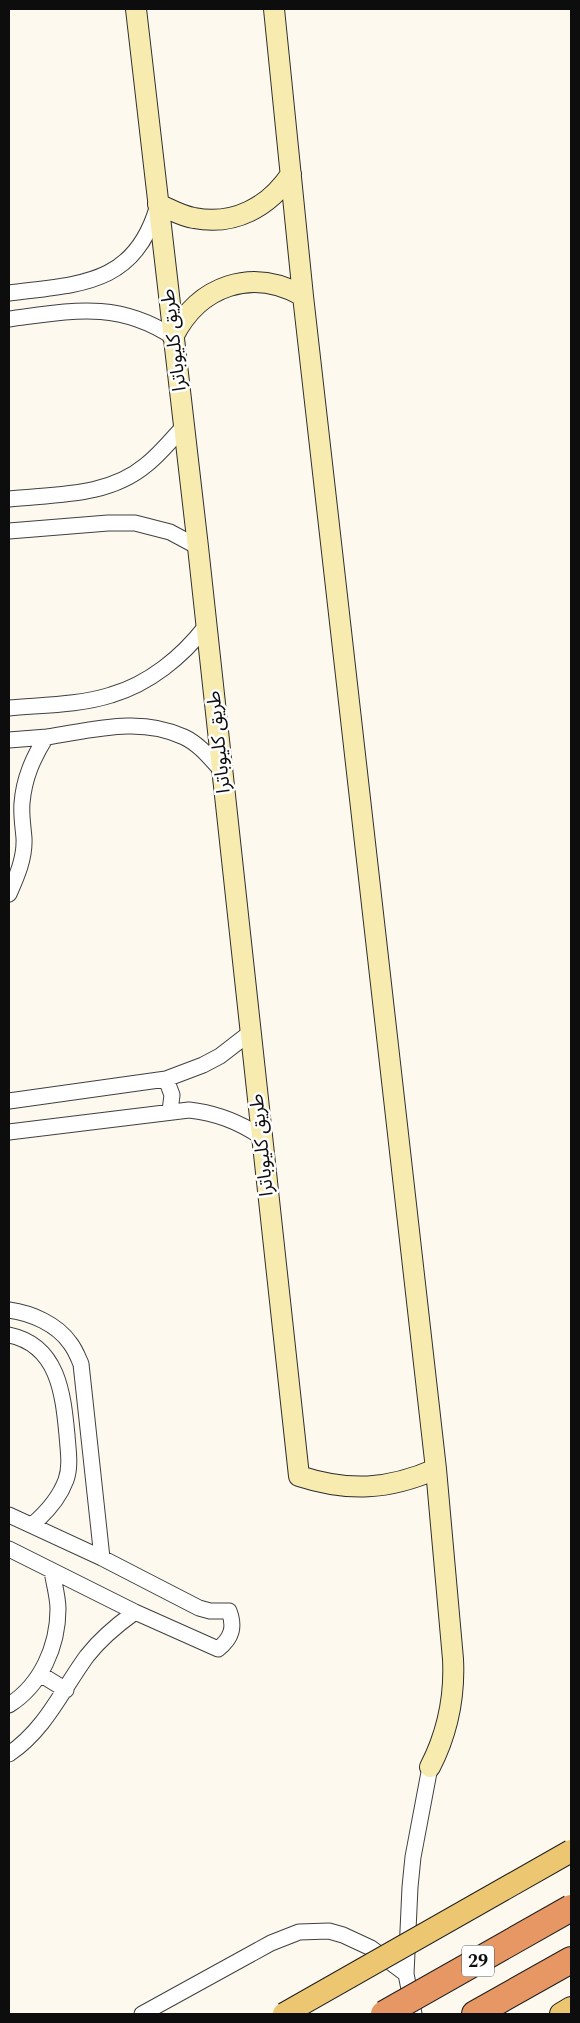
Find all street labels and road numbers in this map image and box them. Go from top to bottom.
street label: طريق كليوباترا [153,287,195,393]
street label: طريق كليوباترا [199,689,239,795]
street label: طريق كليوباترا [242,1092,282,1198]
road number: 29 [462,1945,494,1976]

